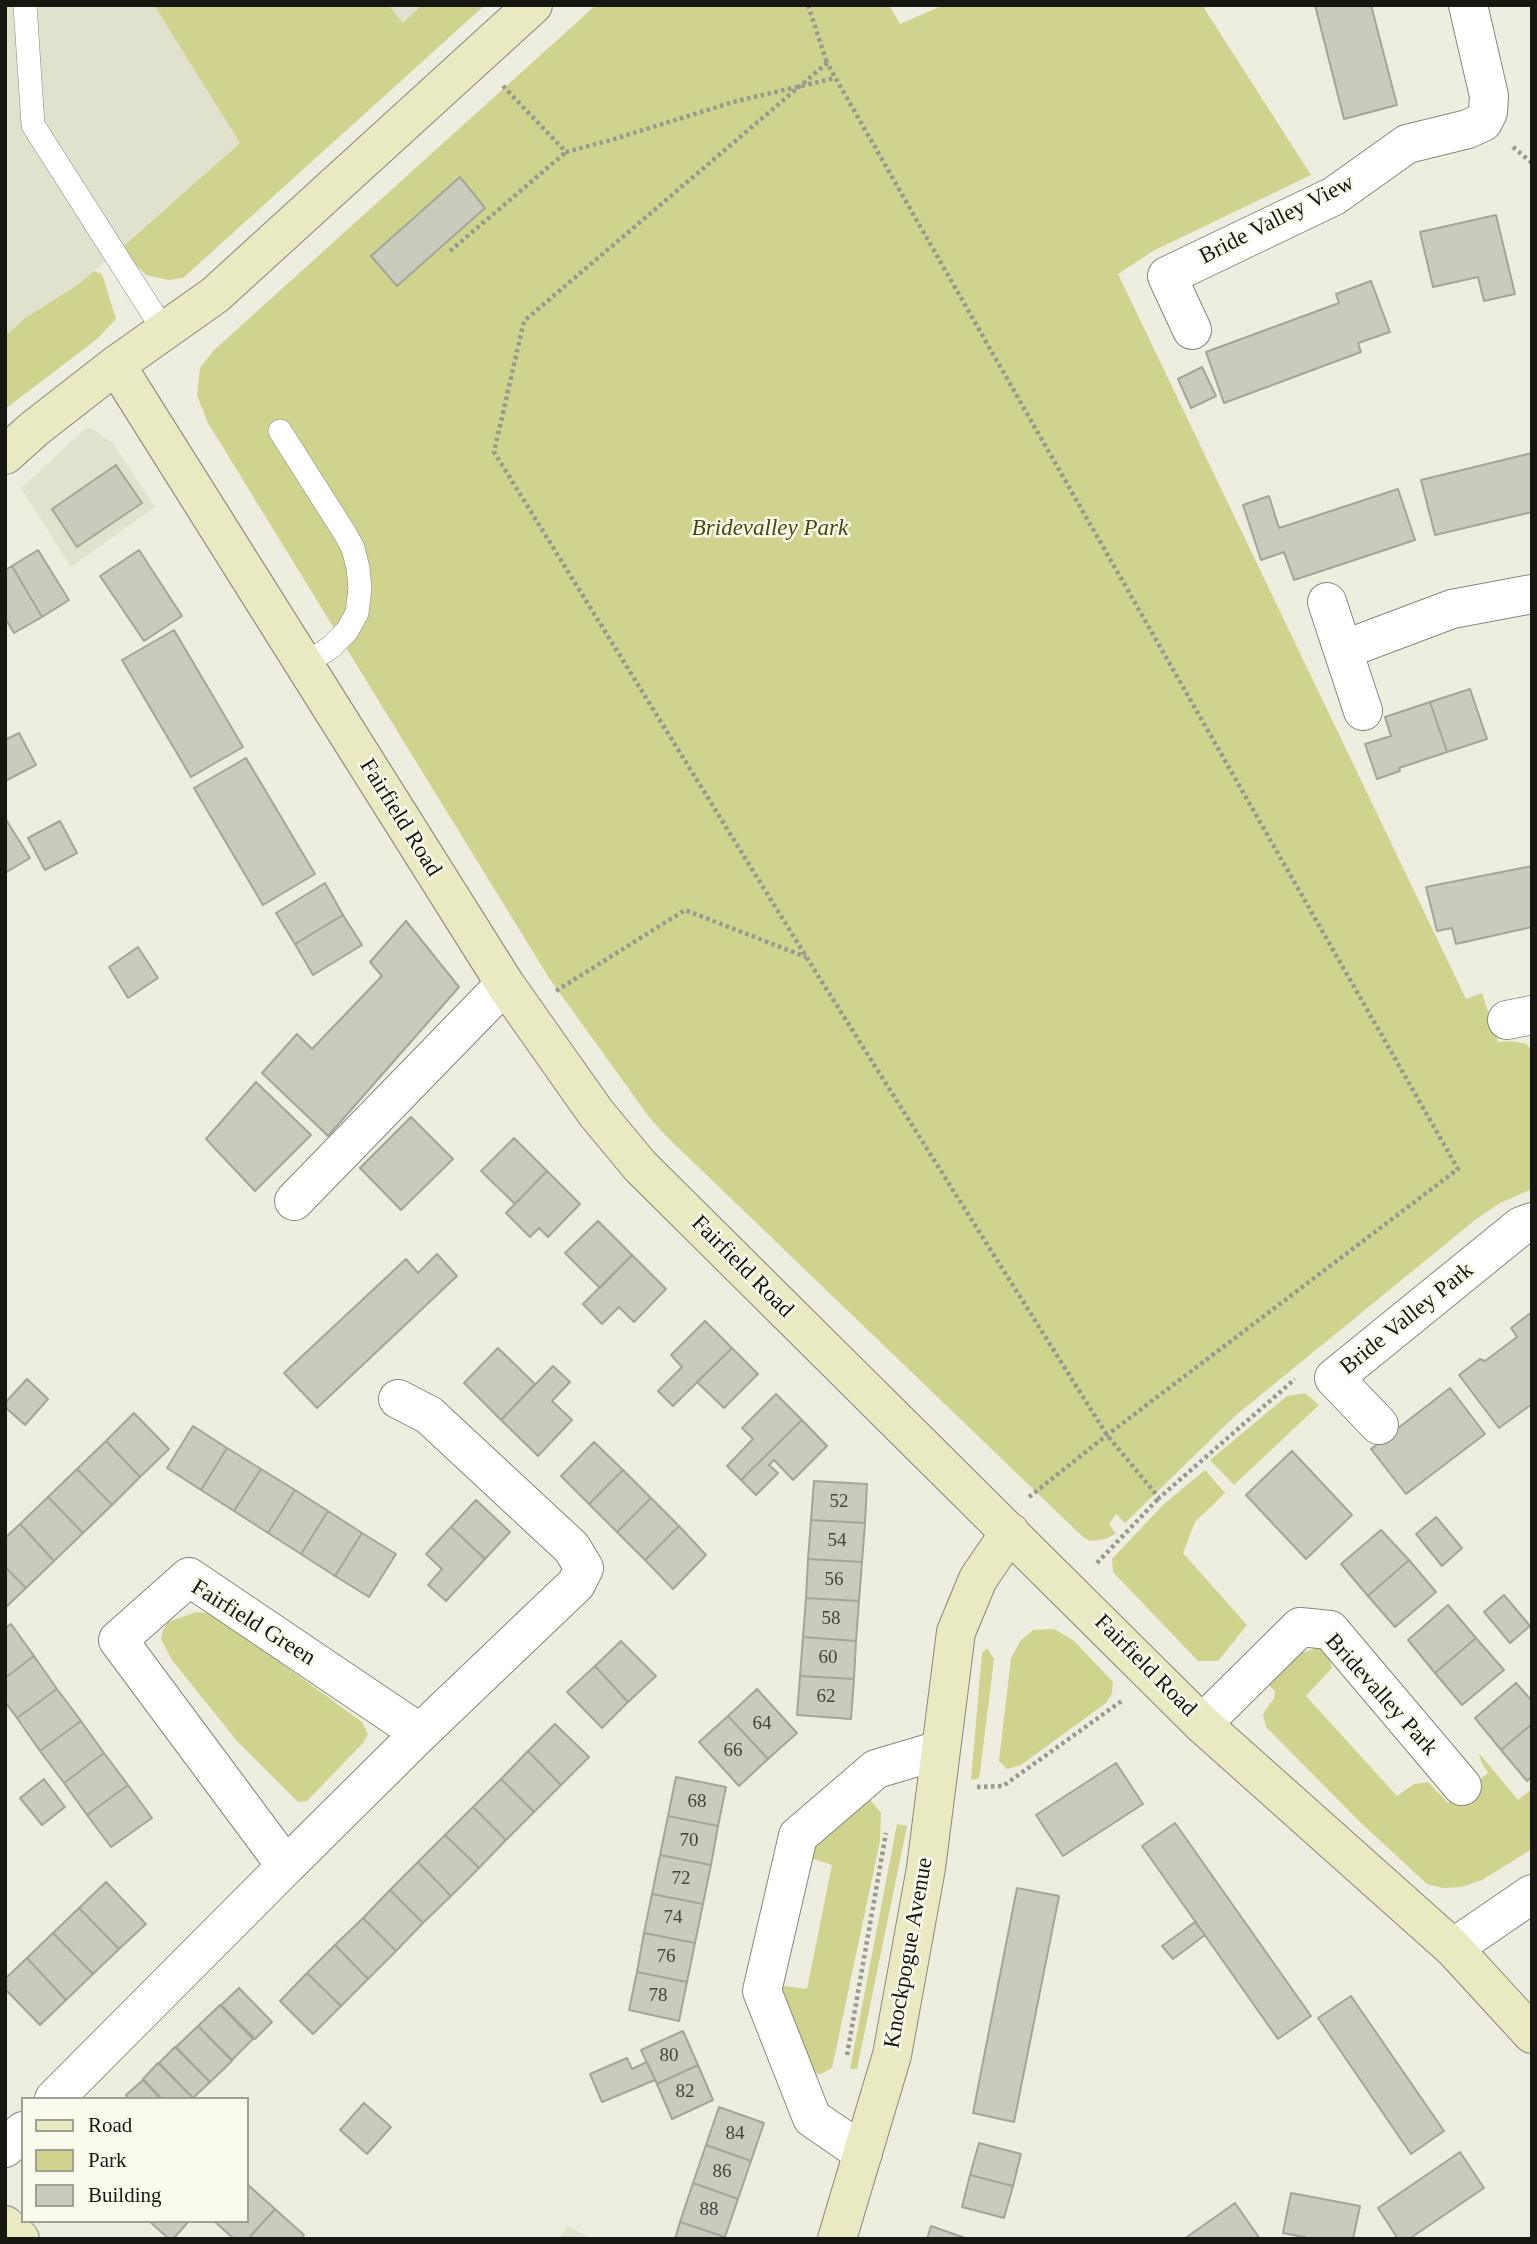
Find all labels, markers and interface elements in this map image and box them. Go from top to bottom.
street label: Bride Valley View [1195,169,1359,271]
park label: Bridevalley Park [692,515,848,543]
street label: Fairfield Road [353,754,447,882]
street label: Fairfield Road [685,1210,799,1324]
street label: Bride Valley Park [1335,1257,1479,1381]
house number: 52 [830,1491,848,1513]
house number: 54 [828,1530,846,1552]
house number: 56 [824,1569,844,1591]
street label: Fairfield Green [186,1574,320,1672]
house number: 58 [821,1608,840,1630]
street label: Fairfield Road [1088,1609,1202,1723]
street label: Bridevalley Park [1319,1628,1443,1762]
house number: 60 [818,1647,838,1669]
house number: 62 [816,1686,836,1708]
house number: 64 [752,1713,772,1735]
house number: 66 [723,1740,742,1762]
house number: 68 [688,1791,706,1813]
house number: 70 [680,1830,698,1852]
street label: Knockpogue Avenue [879,1856,939,2050]
house number: 72 [672,1868,691,1890]
house number: 74 [664,1907,682,1929]
house number: 76 [656,1946,676,1968]
house number: 78 [648,1985,668,2007]
house number: 80 [660,2045,678,2067]
house number: 82 [676,2081,694,2103]
legend [21,2097,248,2223]
text: Road [88,2113,132,2137]
house number: 84 [726,2123,744,2145]
text: Park [88,2148,127,2172]
house number: 86 [712,2161,732,2183]
text: Building [88,2183,162,2207]
house number: 88 [700,2199,719,2221]

